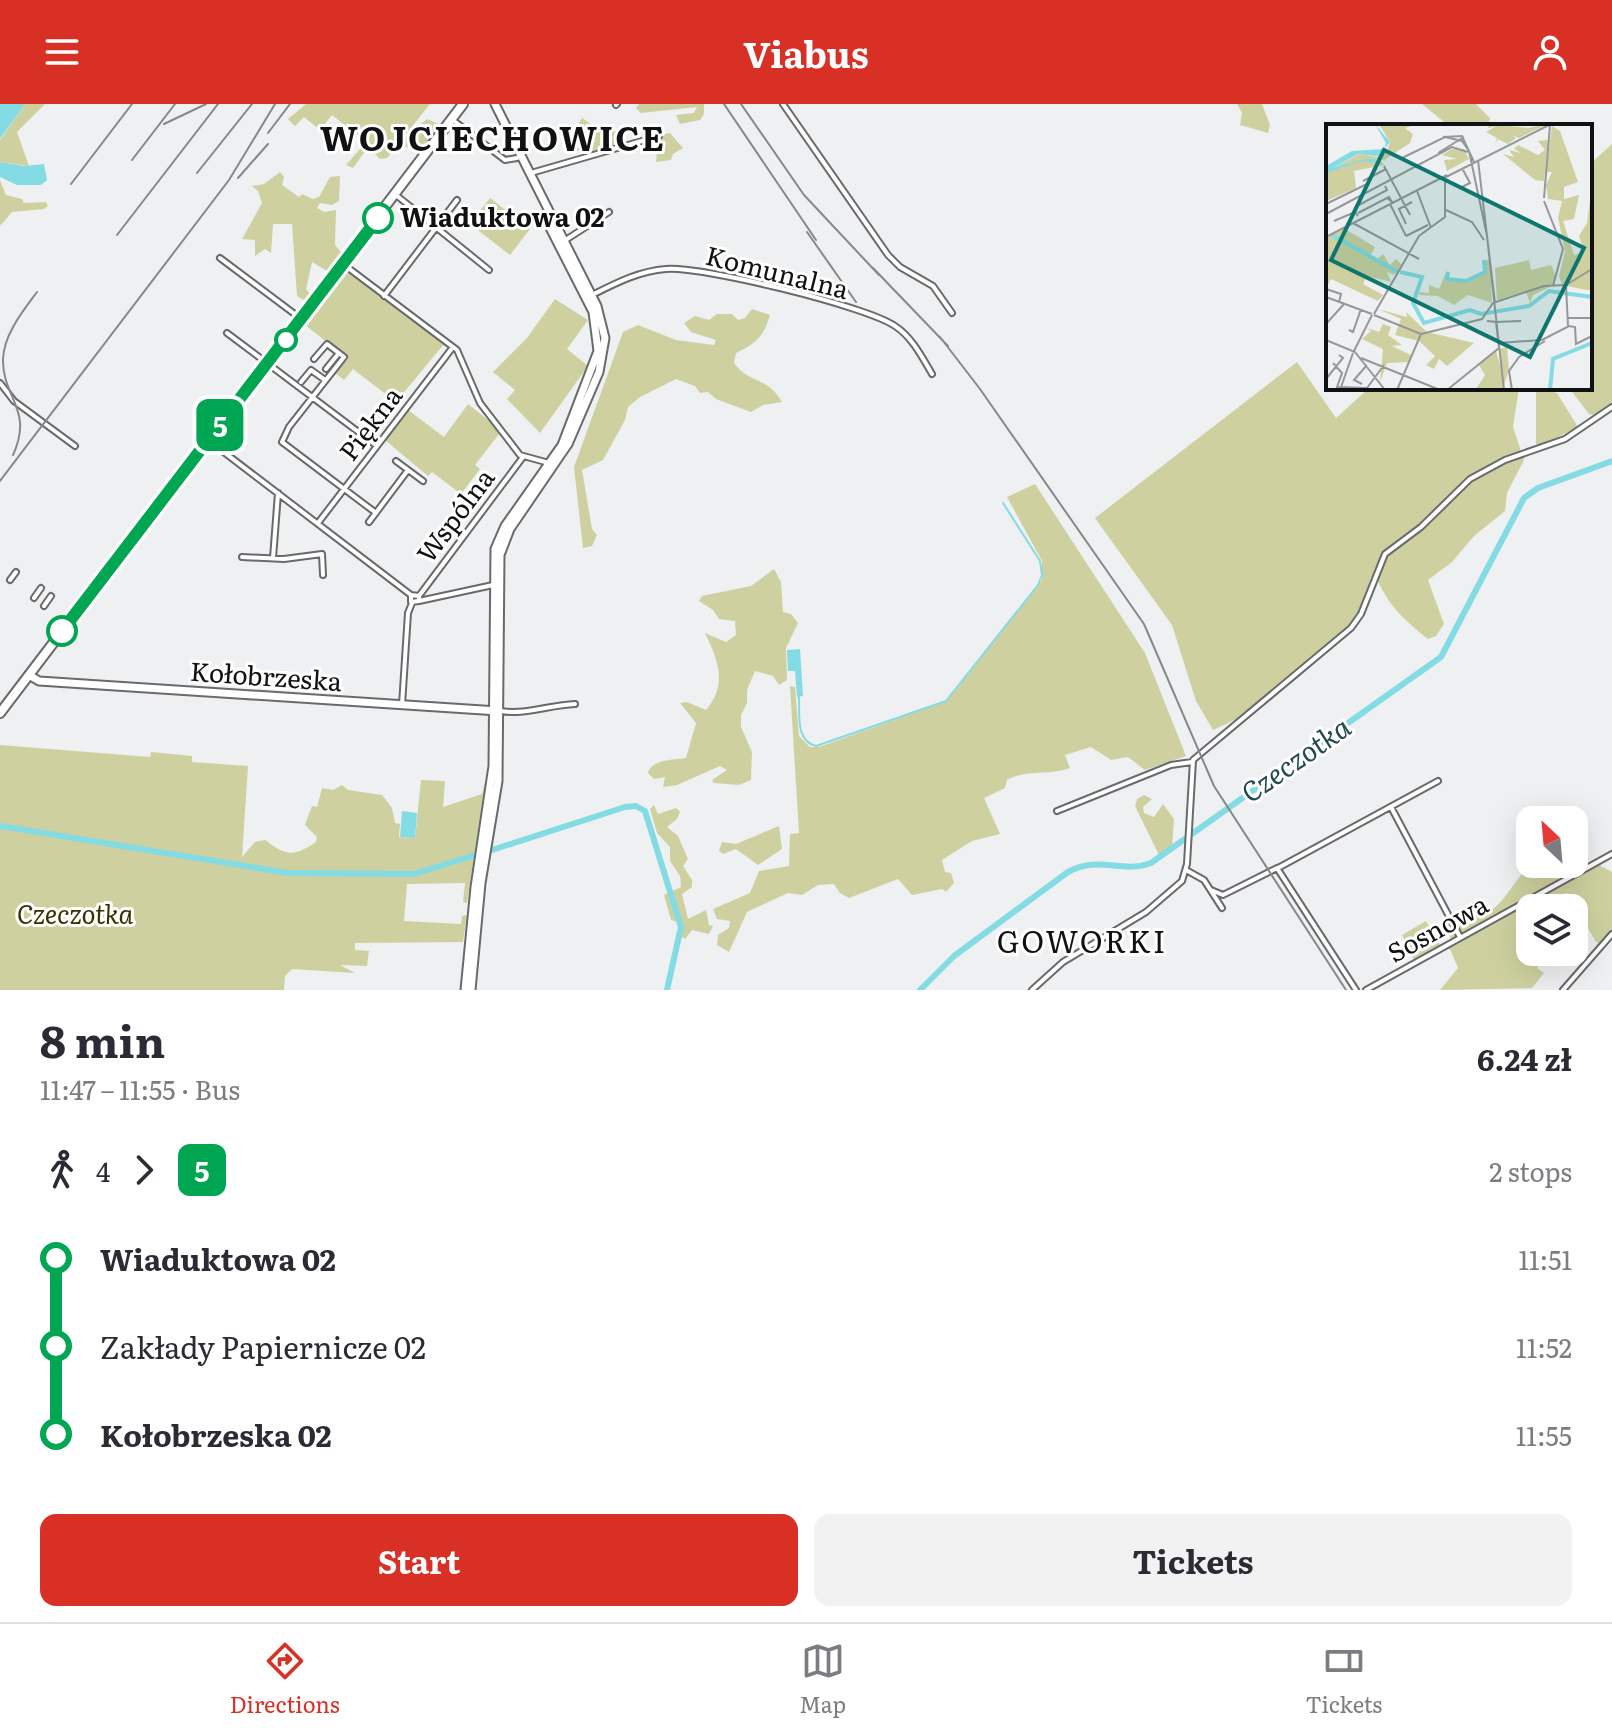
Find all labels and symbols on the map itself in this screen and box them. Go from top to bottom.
district label: WOJCIECHOWICE [320,111,666,161]
inset map [1326,124,1592,390]
place label: Wiaduktowa 02 [400,196,605,235]
marker: Wiaduktowa 02 [363,203,393,233]
street label: Komunalna [702,234,853,307]
unlabelled marker [275,329,297,351]
street label: Piękna [328,377,410,468]
line badge: 5 [194,399,246,451]
street label: Wspólna [406,459,502,570]
unlabelled marker [47,616,77,646]
street label: Kołobrzeska [189,650,343,699]
water label: Czeczotka [1231,705,1358,812]
north arrow [1516,806,1588,878]
street label: Sosnowa [1379,883,1494,971]
park label: Czeczotka [17,893,133,932]
district label: GOWORKI [997,918,1167,962]

